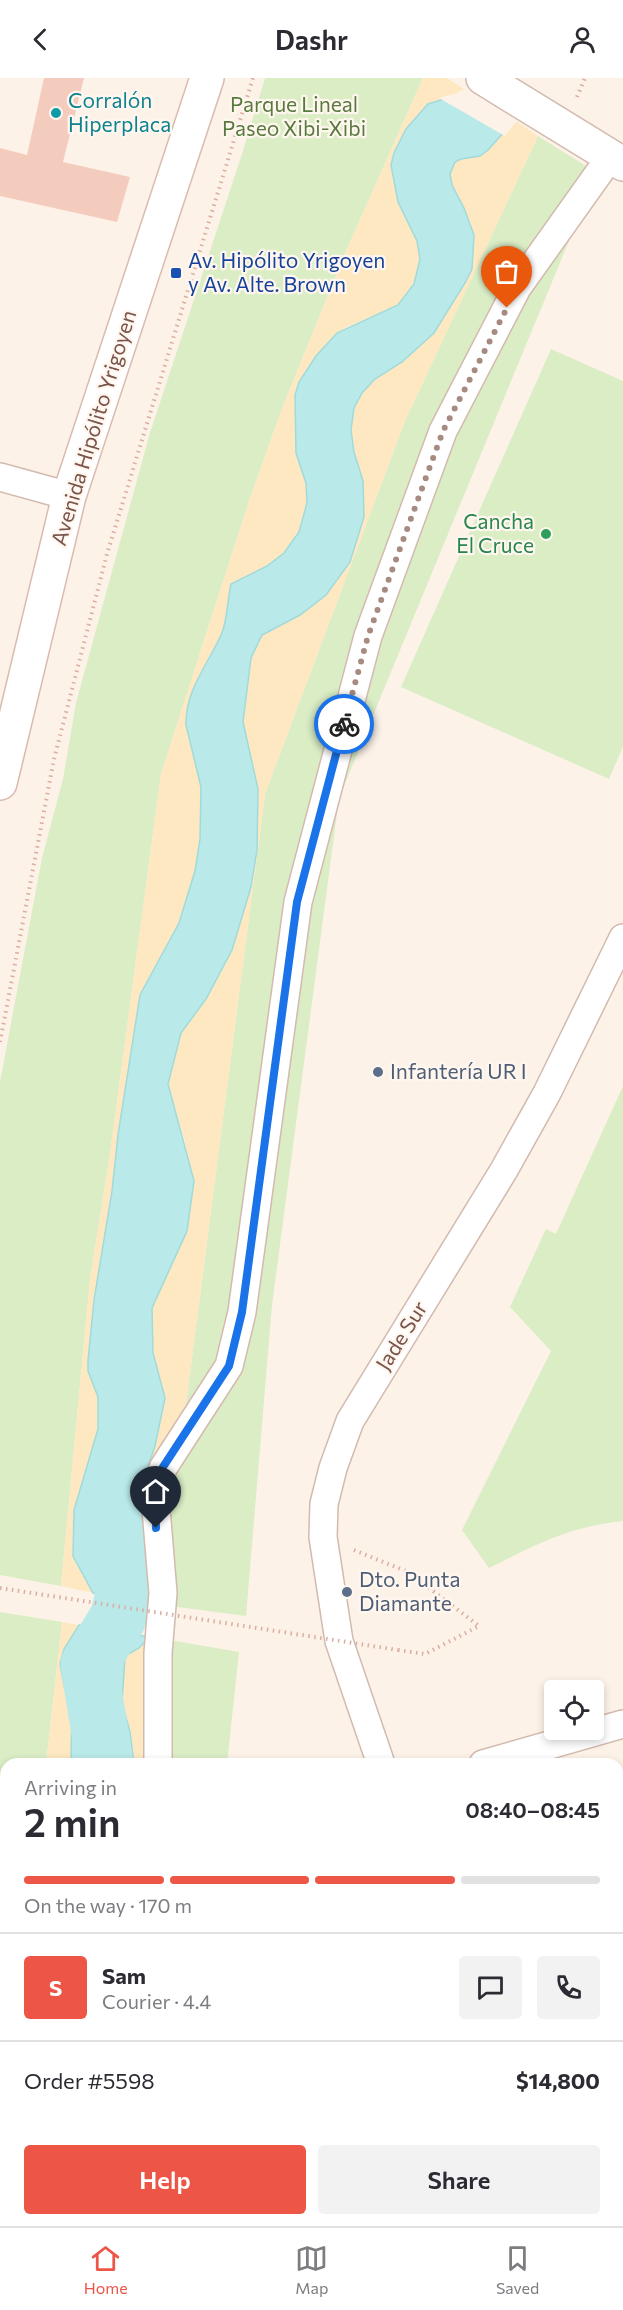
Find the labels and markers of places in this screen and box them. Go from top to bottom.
place label: Corralón Hiperplaca [68,87,171,136]
marker: Corralón Hiperplaca [49,106,63,120]
pin [481,246,532,308]
place label: Av. Hipólito Yrigoyen y Av. Alte. Brown [188,247,385,296]
marker: Av. Hipólito Yrigoyen y Av. Alte. Brown [169,266,183,280]
place label: Cancha El Cruce [456,508,534,557]
marker: Cancha El Cruce [539,527,553,541]
place label: Infantería UR I [390,1058,527,1083]
marker: Infantería UR I [371,1065,385,1079]
pin [130,1466,181,1528]
place label: Dto. Punta Diamante [359,1566,460,1615]
marker: Dto. Punta Diamante [340,1585,354,1599]

